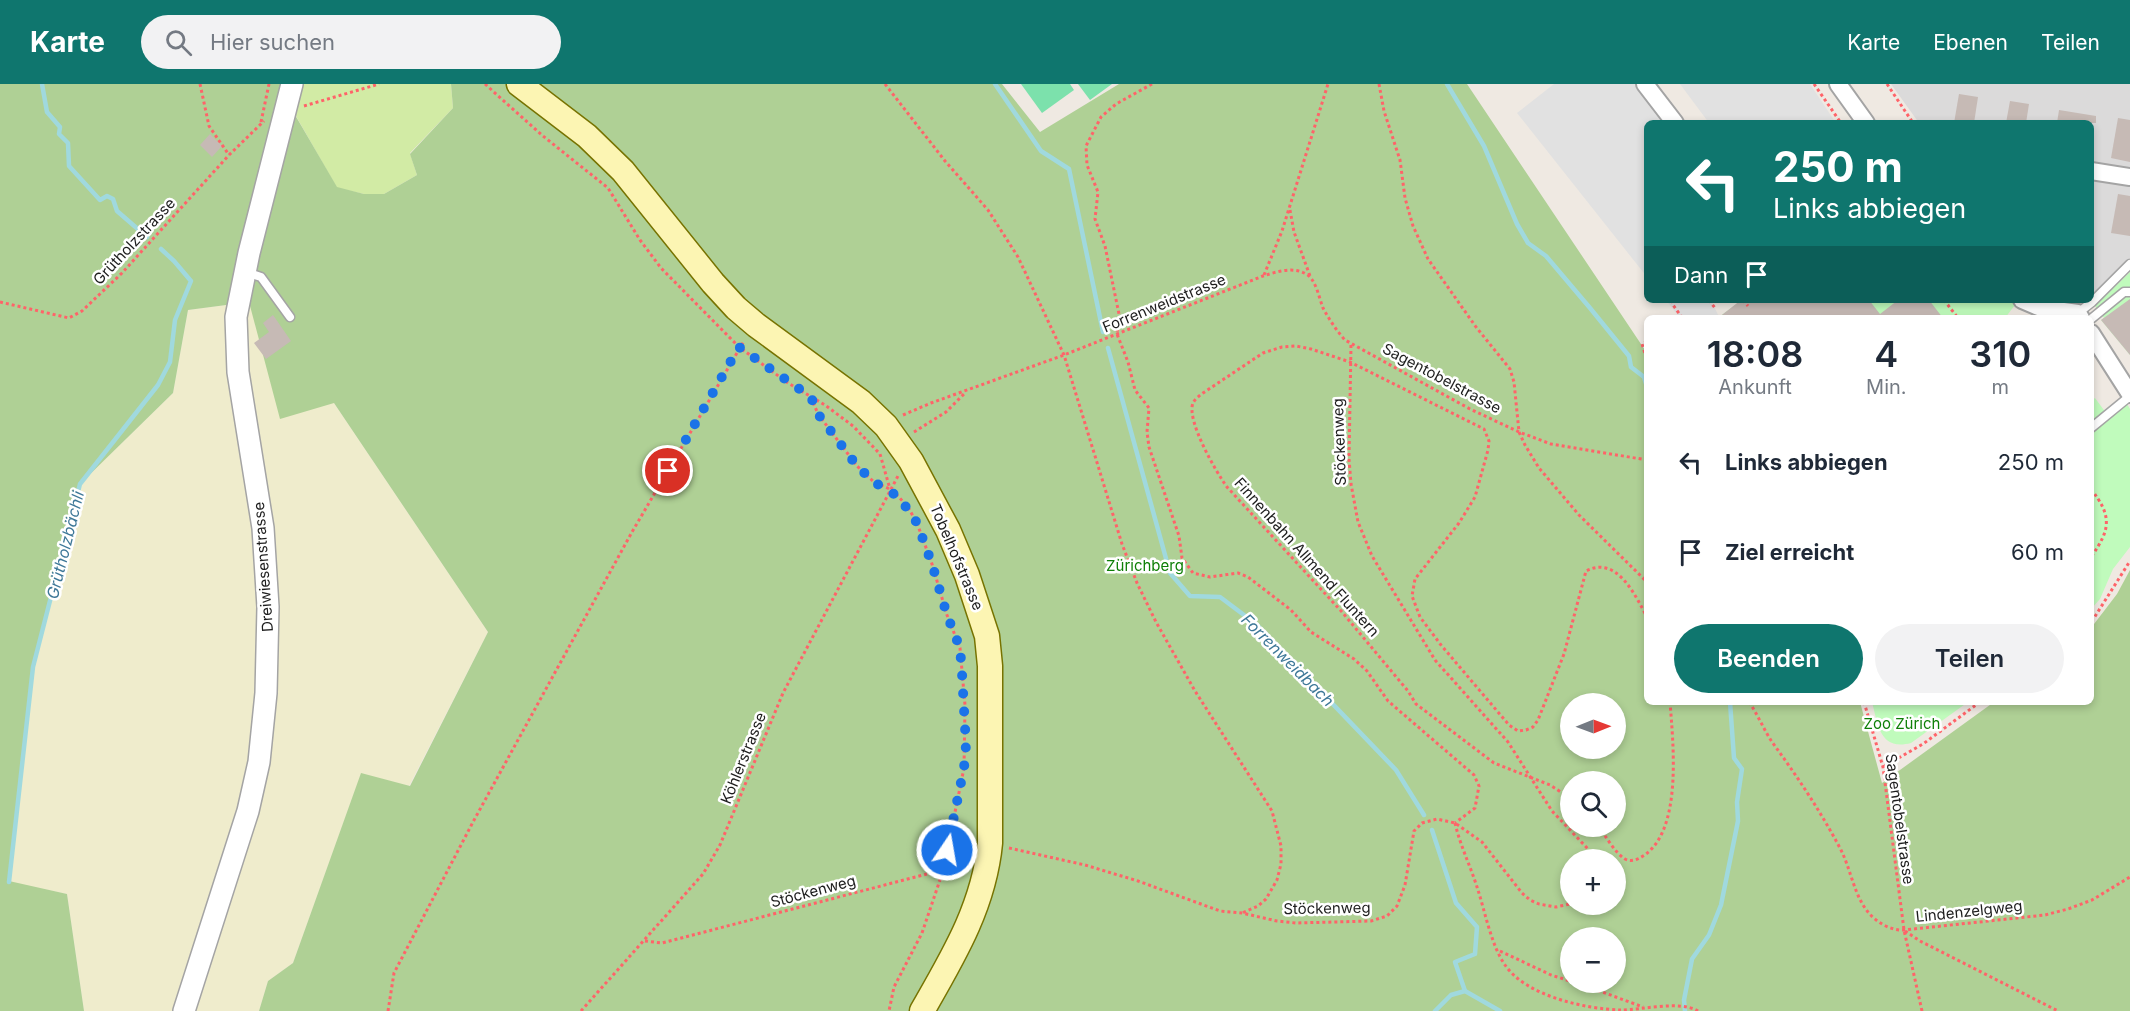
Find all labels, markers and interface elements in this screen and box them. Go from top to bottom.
search box [141,15,561,69]
text: Karte [30,25,105,59]
icon: search [162,26,195,59]
text: Hier suchen [210,29,335,55]
text: Karte [1847,30,1900,55]
text: Ebenen [1933,30,2008,55]
text: Teilen [2041,30,2100,55]
text: 250 m [1773,141,1903,192]
icon: left [1674,144,1752,222]
text: Links abbiegen [1773,192,1966,225]
street label: Grütholzstrasse [89,194,179,288]
icon: arrive [1740,258,1773,291]
text: Dann [1674,262,1728,288]
street label: Forrenweidstrasse [1100,270,1228,336]
text: 18:08 [1707,332,1803,376]
text: 4 [1874,332,1898,376]
text: 310 [1969,332,2031,376]
street label: Sagentobelstrasse [1379,339,1505,417]
text: Ankunft [1718,375,1792,399]
text: Min. [1866,375,1907,399]
text: m [1992,375,2009,399]
street label: Stöckenweg [1328,398,1350,486]
pin [642,445,693,496]
icon: left [1674,446,1707,479]
text: Links abbiegen [1725,449,1888,475]
text: 250 m [1998,449,2064,475]
icon: arrive [651,454,684,487]
street label: Finnenbahn Allmend Fluntern [1230,473,1384,641]
water label: Grütholzbächli [42,488,88,601]
street label: Dreiwiesenstrasse [249,501,277,633]
street label: Tobelhofstrasse [926,501,988,613]
icon: arrive [1674,536,1707,569]
text: Ziel erreicht [1725,539,1854,565]
text: 60 m [2011,539,2064,565]
park label: Zürichberg [1106,556,1184,575]
water label: Forrenweidbach [1237,609,1339,711]
button: Beenden [1674,624,1863,693]
button: Teilen [1875,624,2064,693]
north arrow [1560,693,1626,759]
map controls [1560,693,1626,993]
street label: Köhlerstrasse [716,710,770,806]
park label: Zoo Zürich [1864,714,1940,733]
street label: Sagentobelstrasse [1881,752,1919,886]
button: search [1560,771,1626,837]
position arrow [915,818,979,882]
button: + [1560,849,1626,915]
street label: Stöckenweg [768,871,858,911]
street label: Lindenzelgweg [1915,896,2023,926]
street label: Stöckenweg [1283,898,1371,918]
button: − [1560,927,1626,993]

